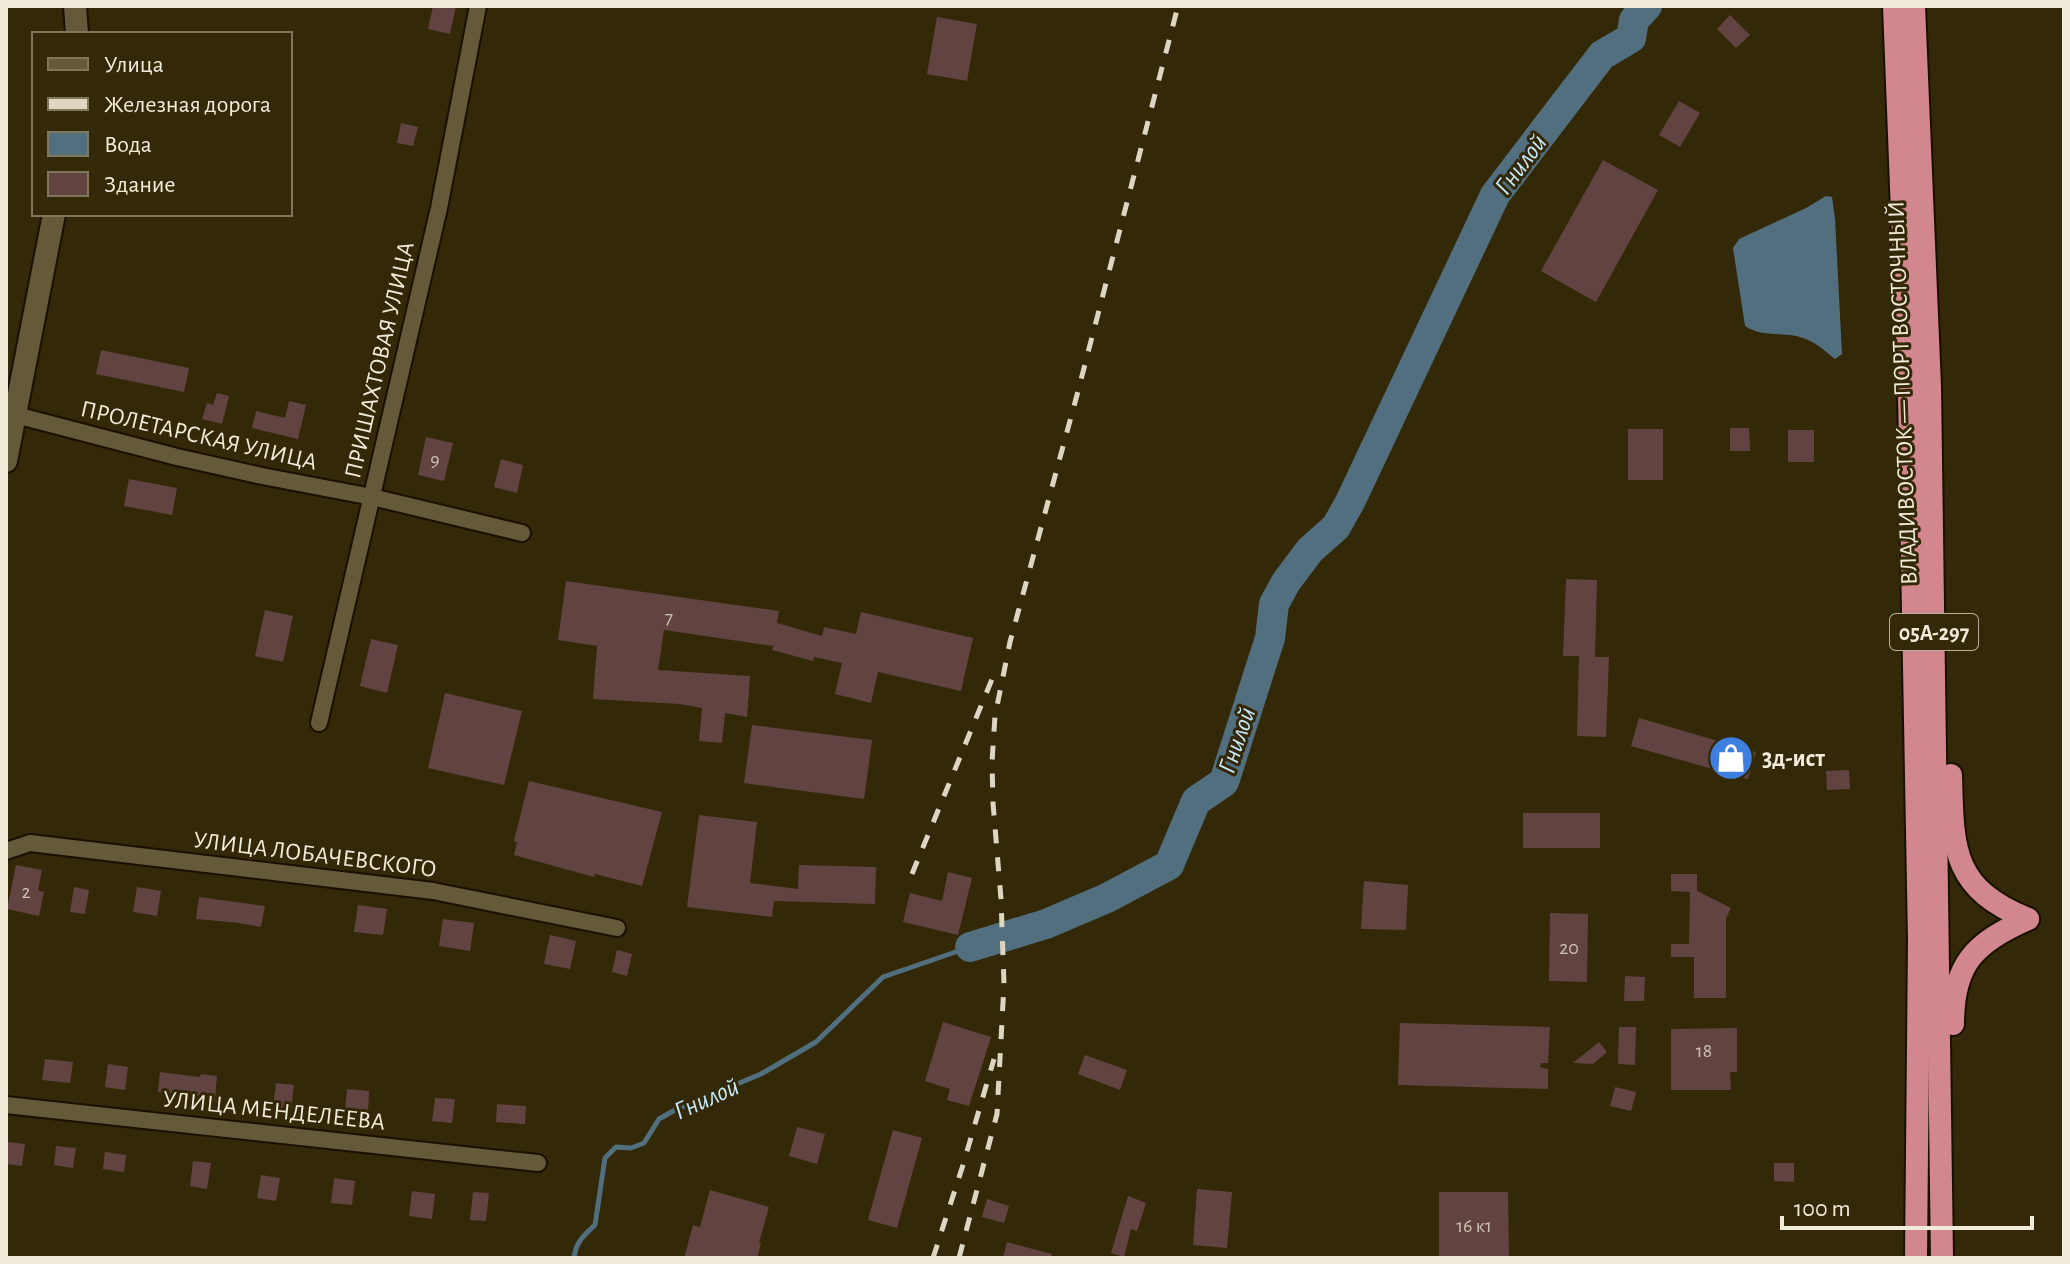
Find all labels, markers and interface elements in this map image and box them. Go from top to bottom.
legend [32,32,292,216]
text: Улица [104,53,164,77]
text: Железная дорога [104,93,271,117]
water label: Гнилой [1490,130,1552,200]
text: Вода [104,133,152,157]
text: Здание [104,173,175,197]
street label: ВЛАДИВОСТОК — ПОРТ ВОСТОЧНЫЙ [1884,201,1922,585]
street label: ПРИШАХТОВАЯ УЛИЦА [341,240,419,481]
street label: ПРОЛЕТАРСКАЯ УЛИЦА [78,397,319,475]
house number: 9 [430,450,440,470]
house number: 7 [665,608,673,628]
road number: 05А-297 [1890,614,1978,650]
water label: Гнилой [1214,704,1260,777]
shop icon: 3д-ист [1707,734,1755,782]
place label: 3д-ист [1762,747,1825,771]
street label: УЛИЦА ЛОБАЧЕВСКОГО [192,828,438,882]
house number: 2 [21,882,31,902]
house number: 20 [1559,938,1579,958]
house number: 18 [1696,1041,1712,1061]
water label: Гнилой [670,1073,743,1125]
street label: УЛИЦА МЕНДЕЛЕЕВА [162,1087,386,1135]
scale bar [1782,1180,2032,1230]
text: 100 m [1794,1197,1851,1221]
house number: 16 к1 [1456,1216,1492,1236]

